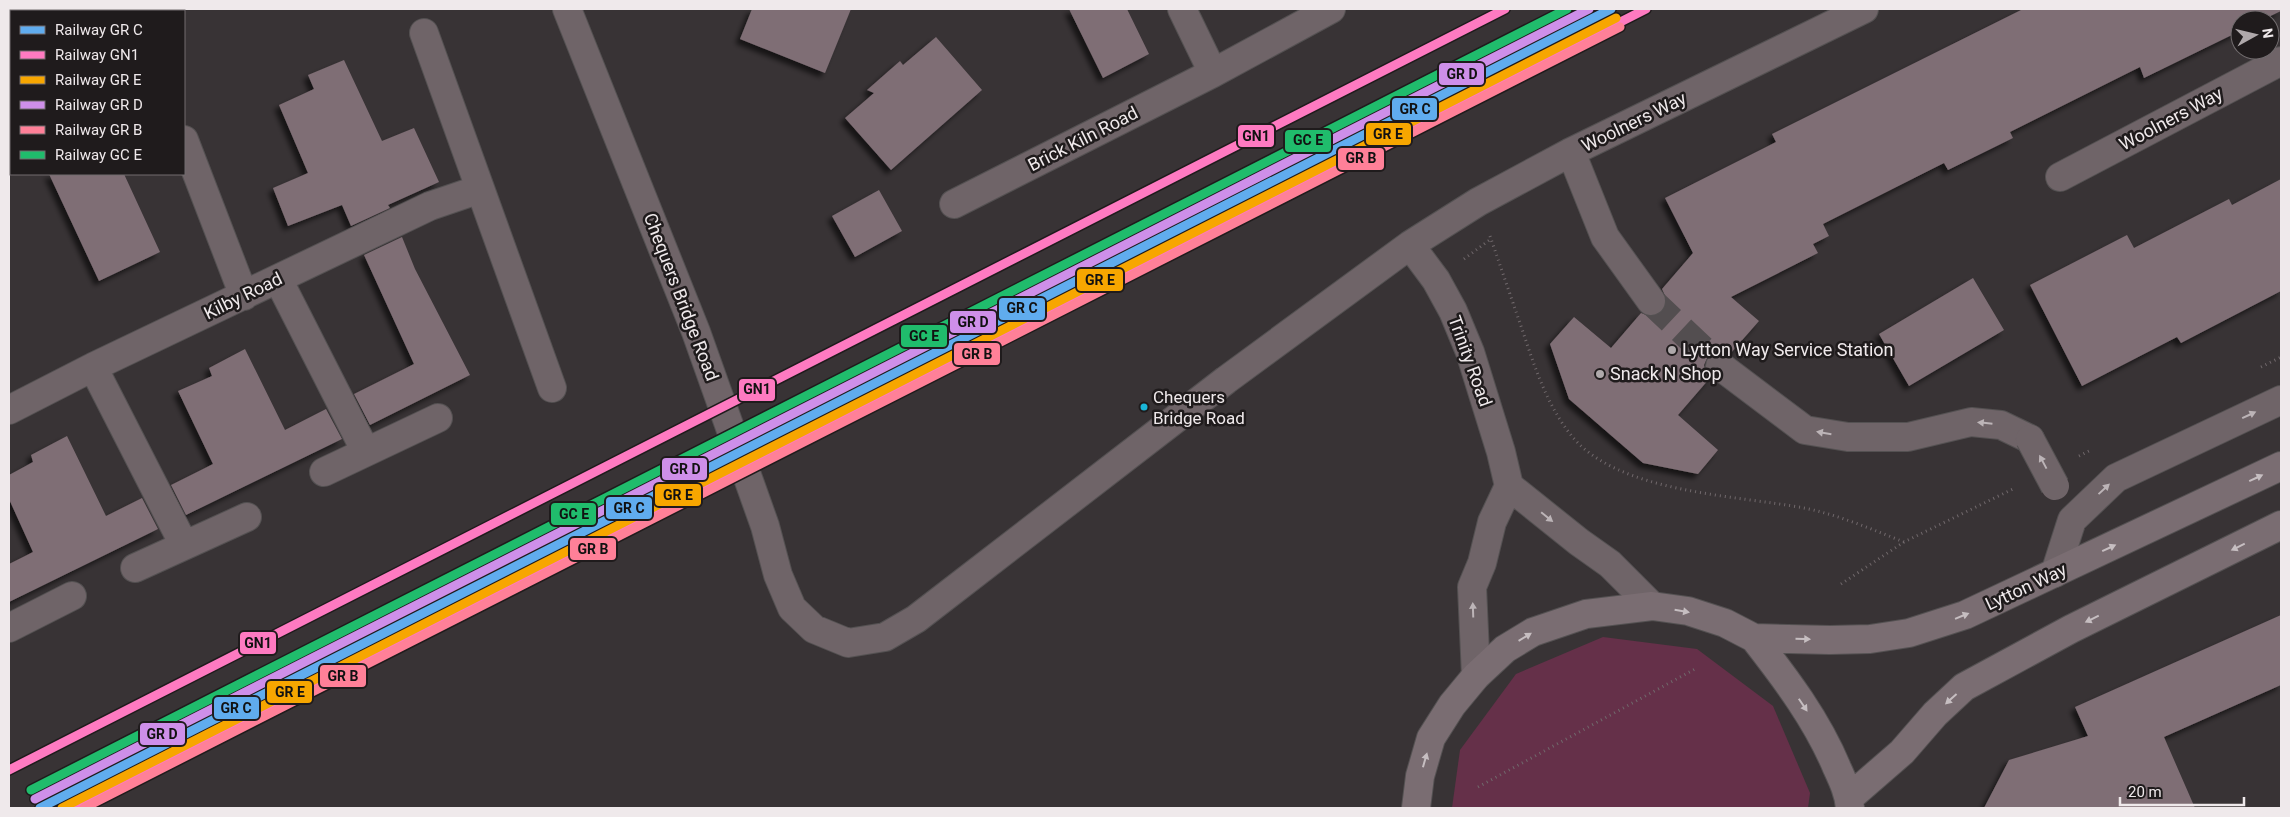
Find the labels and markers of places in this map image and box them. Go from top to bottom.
place label: Lytton Way Service Station [1682,339,1894,360]
marker: Lytton Way Service Station [1666,344,1678,356]
place label: Snack N Shop [1610,363,1722,384]
marker: Snack N Shop [1594,368,1606,380]
place label: Chequers Bridge Road [1153,387,1245,428]
marker: Chequers Bridge Road [1139,402,1149,412]

